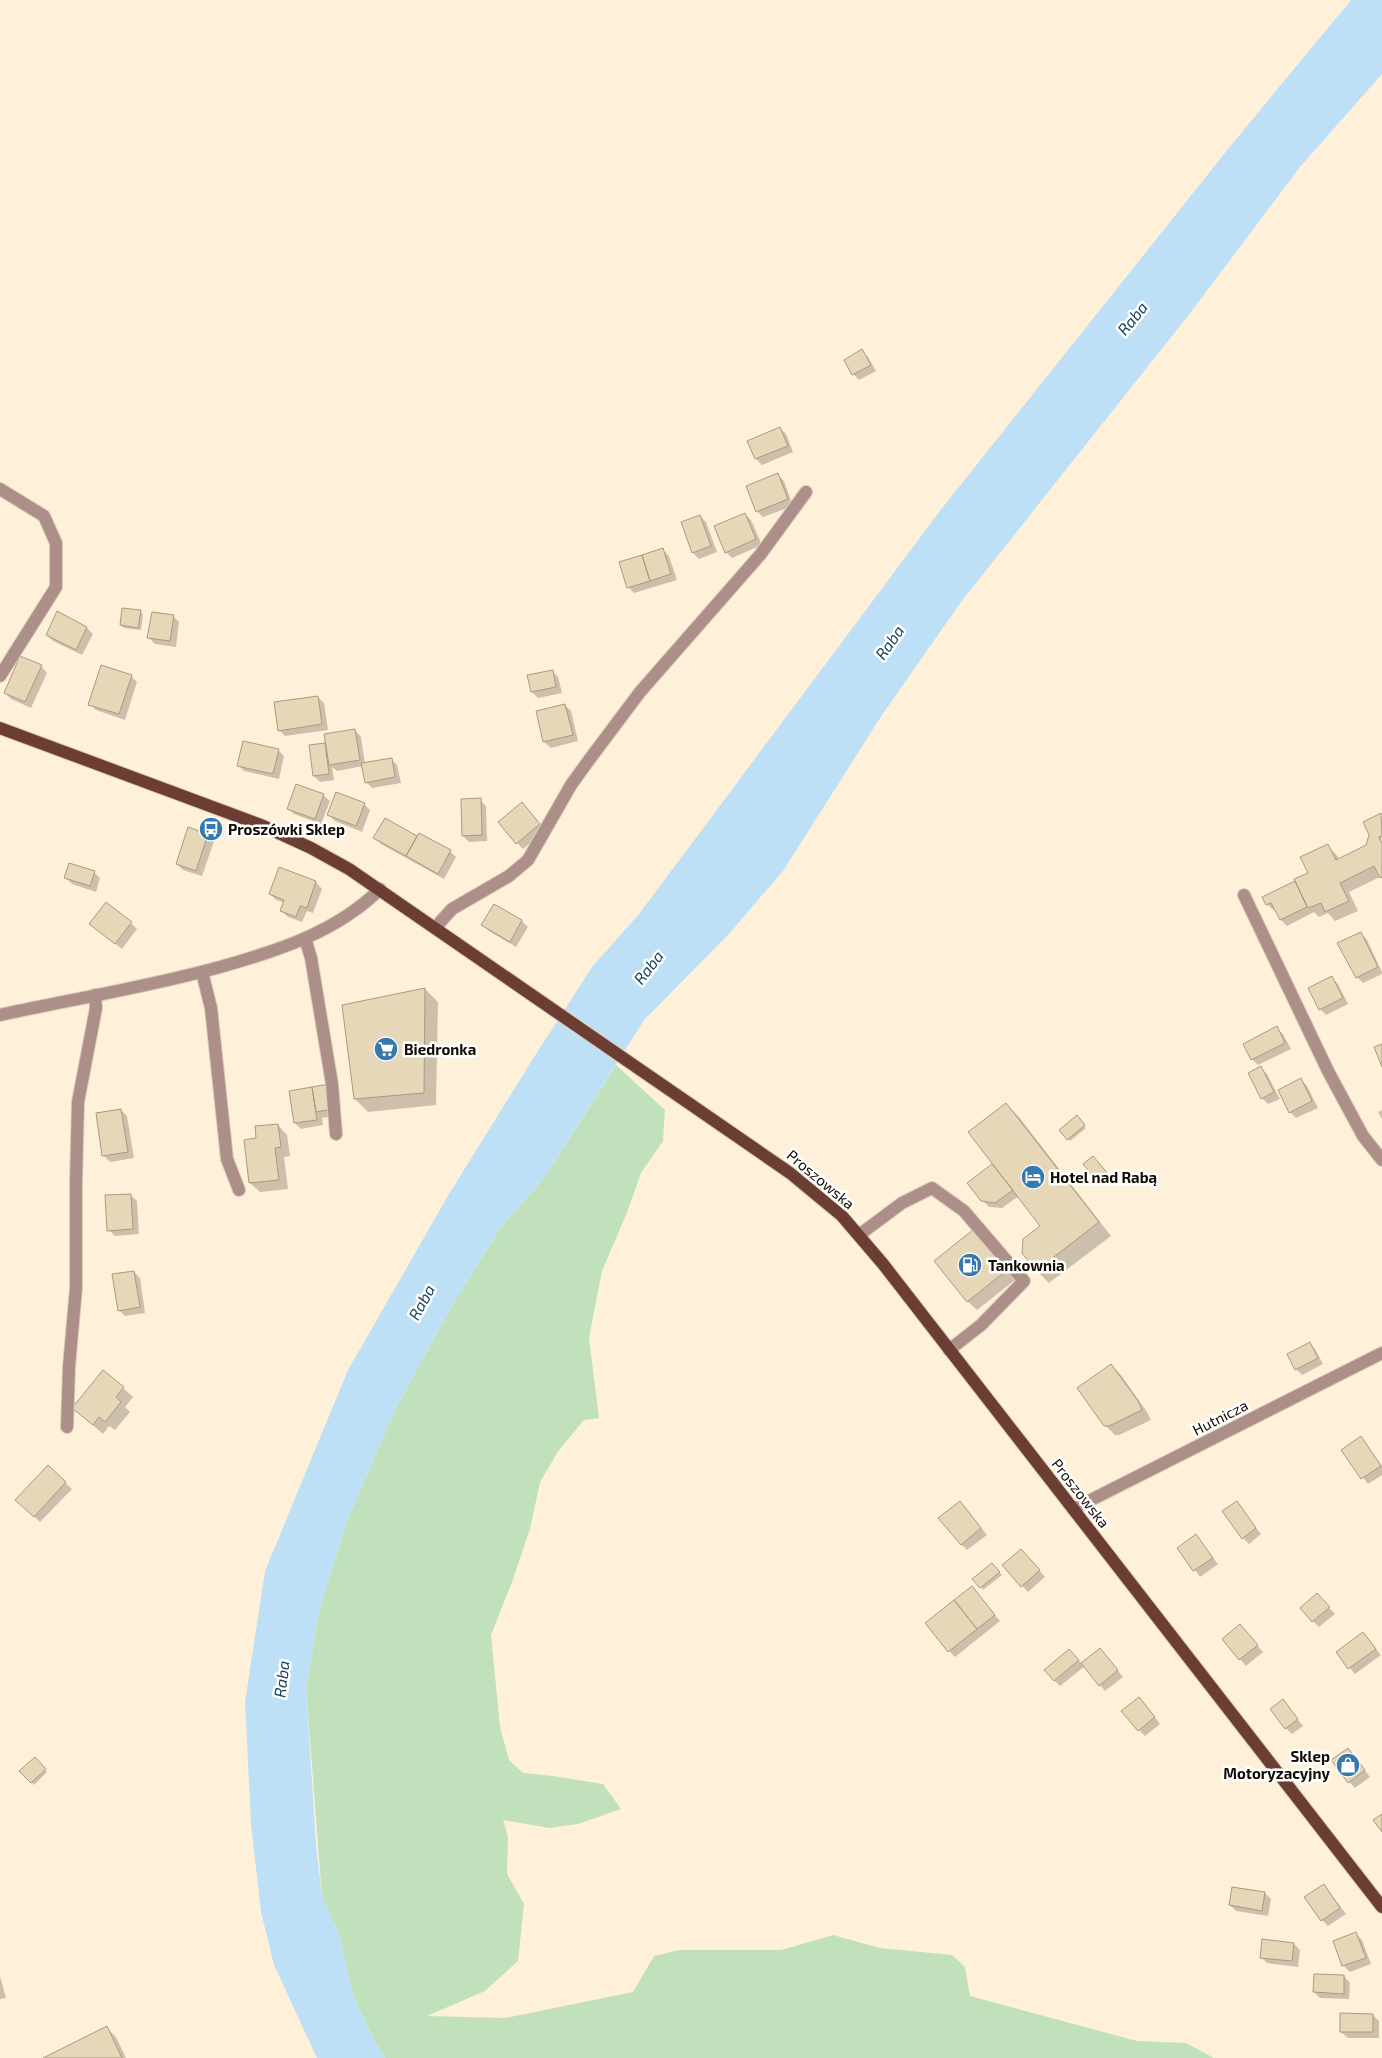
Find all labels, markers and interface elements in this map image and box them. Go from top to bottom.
water label: Raba [1113,298,1151,338]
water label: Raba [871,621,907,663]
bus stop icon: Proszówki Sklep [198,816,224,842]
place label: Proszówki Sklep [228,820,345,838]
water label: Raba [629,946,667,988]
supermarket icon: Biedronka [373,1036,399,1062]
place label: Biedronka [404,1040,476,1058]
street label: Proszowska [784,1146,858,1212]
hotel icon: Hotel nad Rabą [1020,1164,1046,1190]
place label: Hotel nad Rabą [1050,1168,1157,1186]
fuel station icon: Tankownia [957,1252,983,1278]
place label: Tankownia [988,1256,1065,1274]
water label: Raba [404,1281,438,1323]
street label: Hutnicza [1189,1395,1251,1439]
street label: Proszowska [1048,1455,1114,1531]
water label: Raba [269,1659,293,1699]
place label: Sklep Motoryzacyjny [1223,1747,1330,1783]
shop icon: Sklep Motoryzacyjny [1335,1752,1361,1778]

